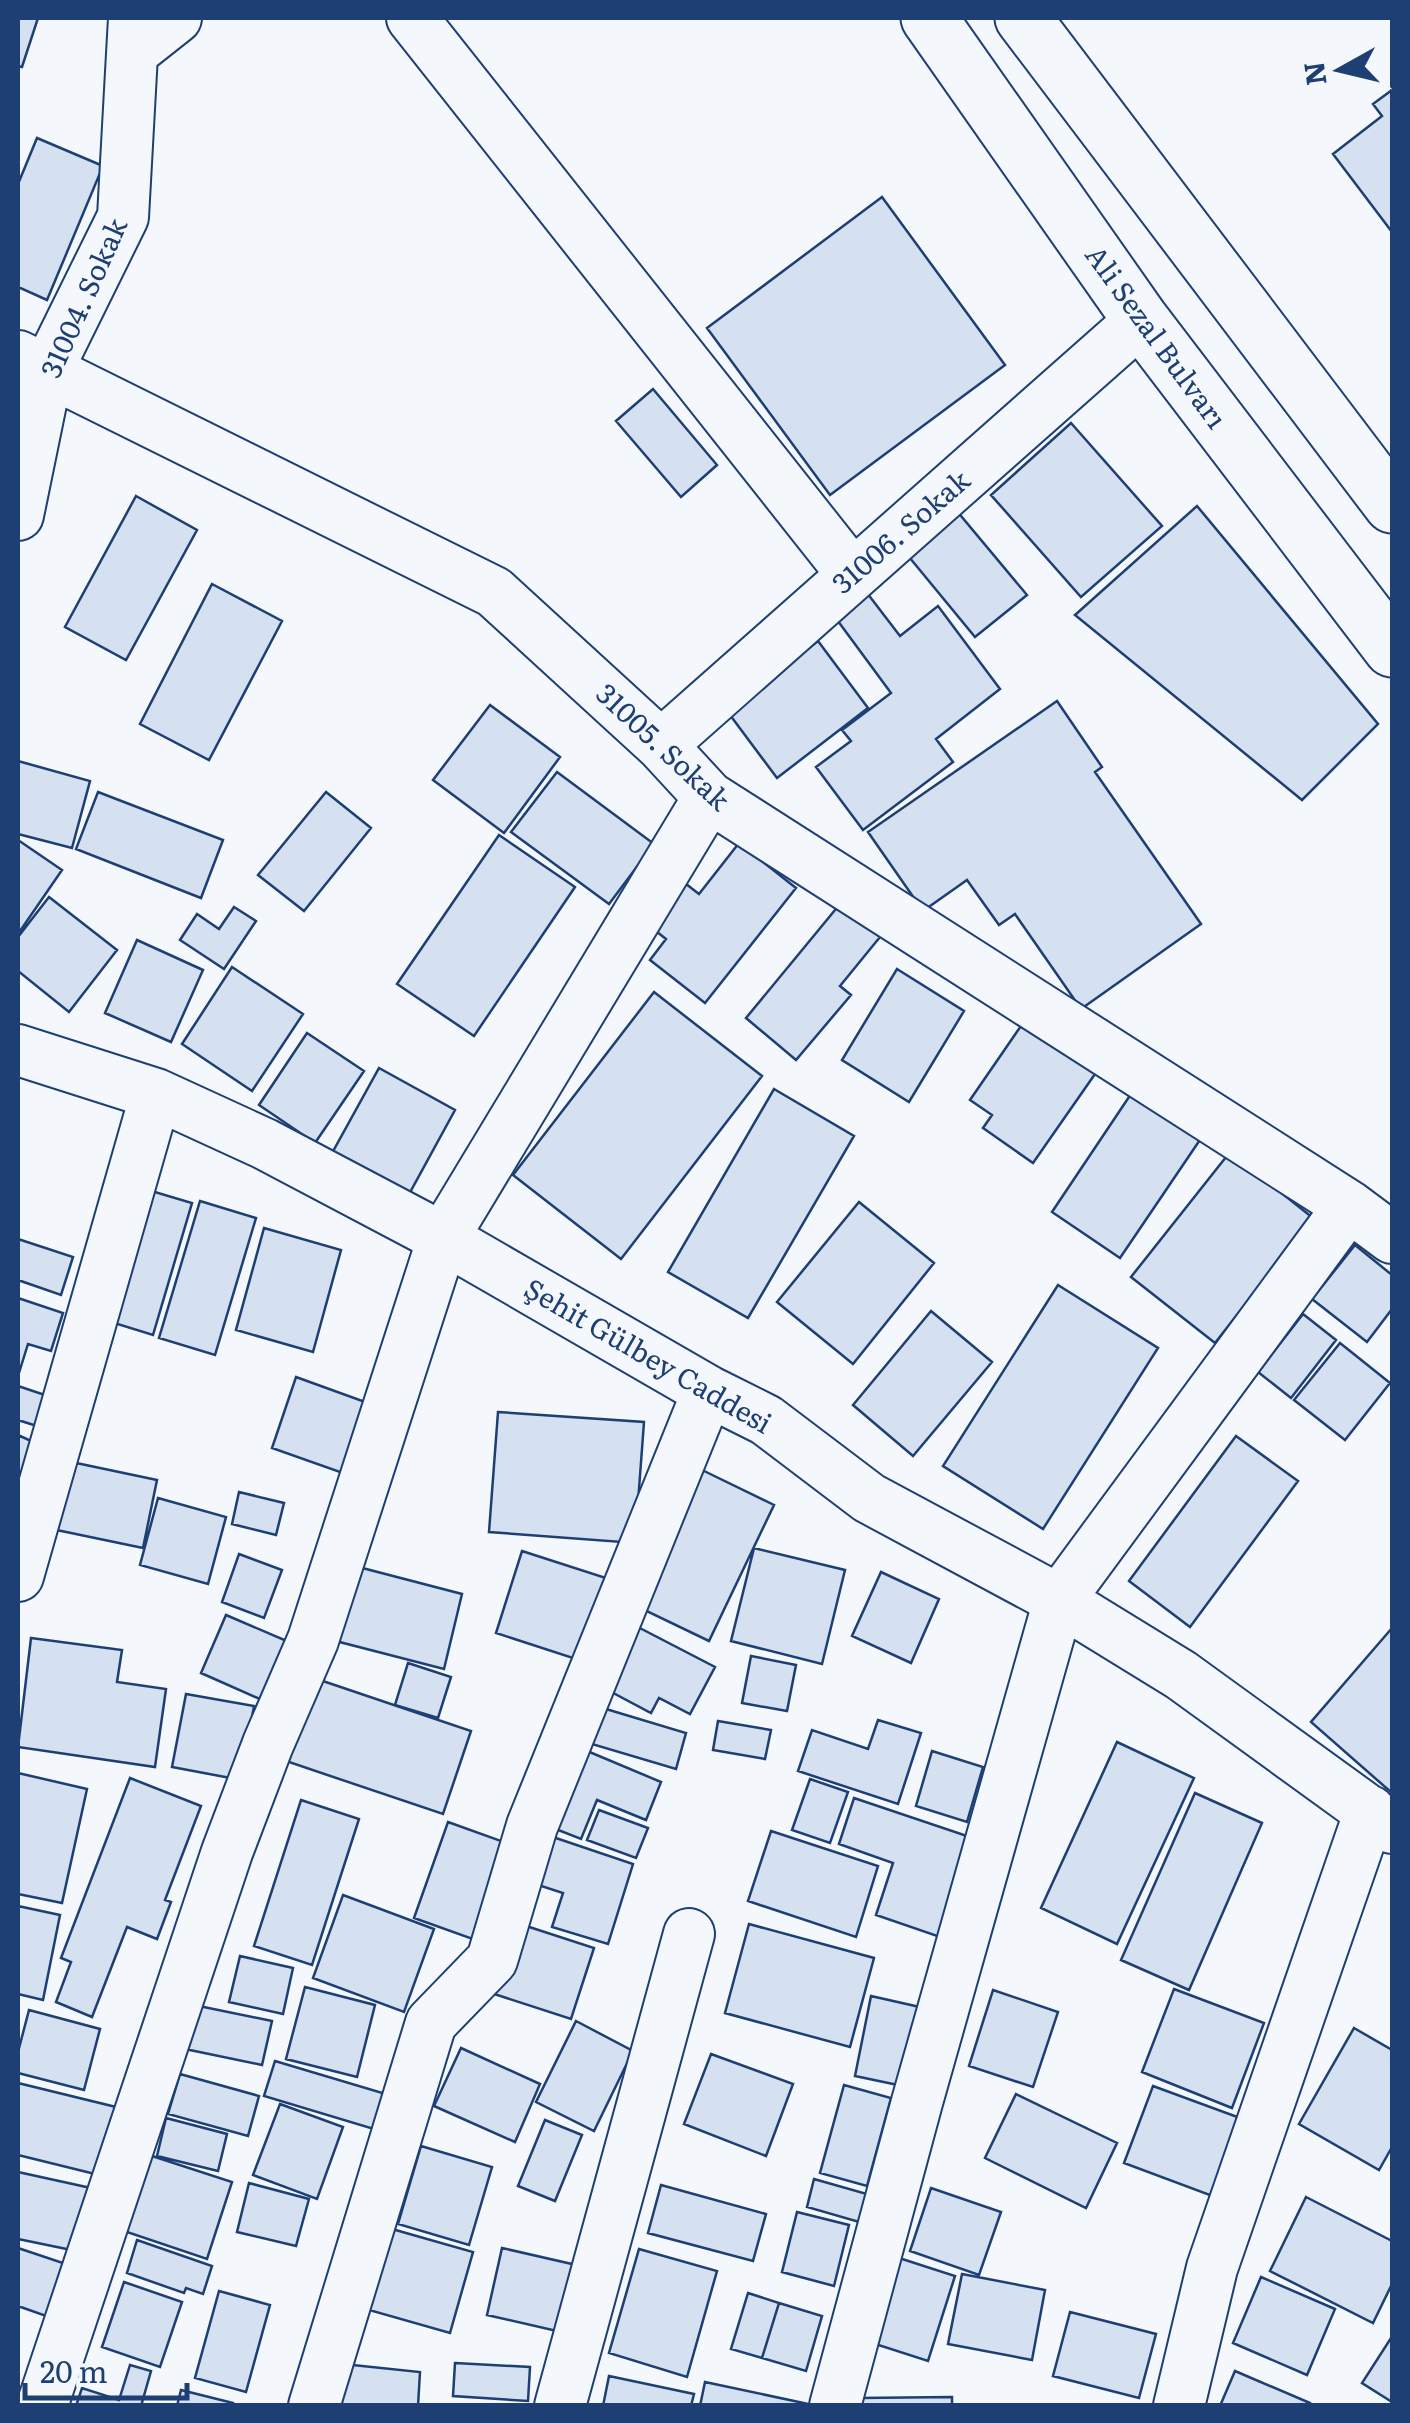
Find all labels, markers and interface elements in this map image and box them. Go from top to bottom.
north arrow [1290,20,1390,120]
text: N [1291,59,1336,88]
street label: 31004. Sokak [28,210,137,384]
street label: Ali Sezal Bulvarı [1077,235,1239,436]
street label: 31006. Sokak [821,458,979,602]
street label: 31005. Sokak [588,672,742,820]
street label: Şehit Gülbey Caddesi [517,1266,781,1442]
scale bar [25,2338,188,2400]
text: 20 m [40,2348,108,2392]

